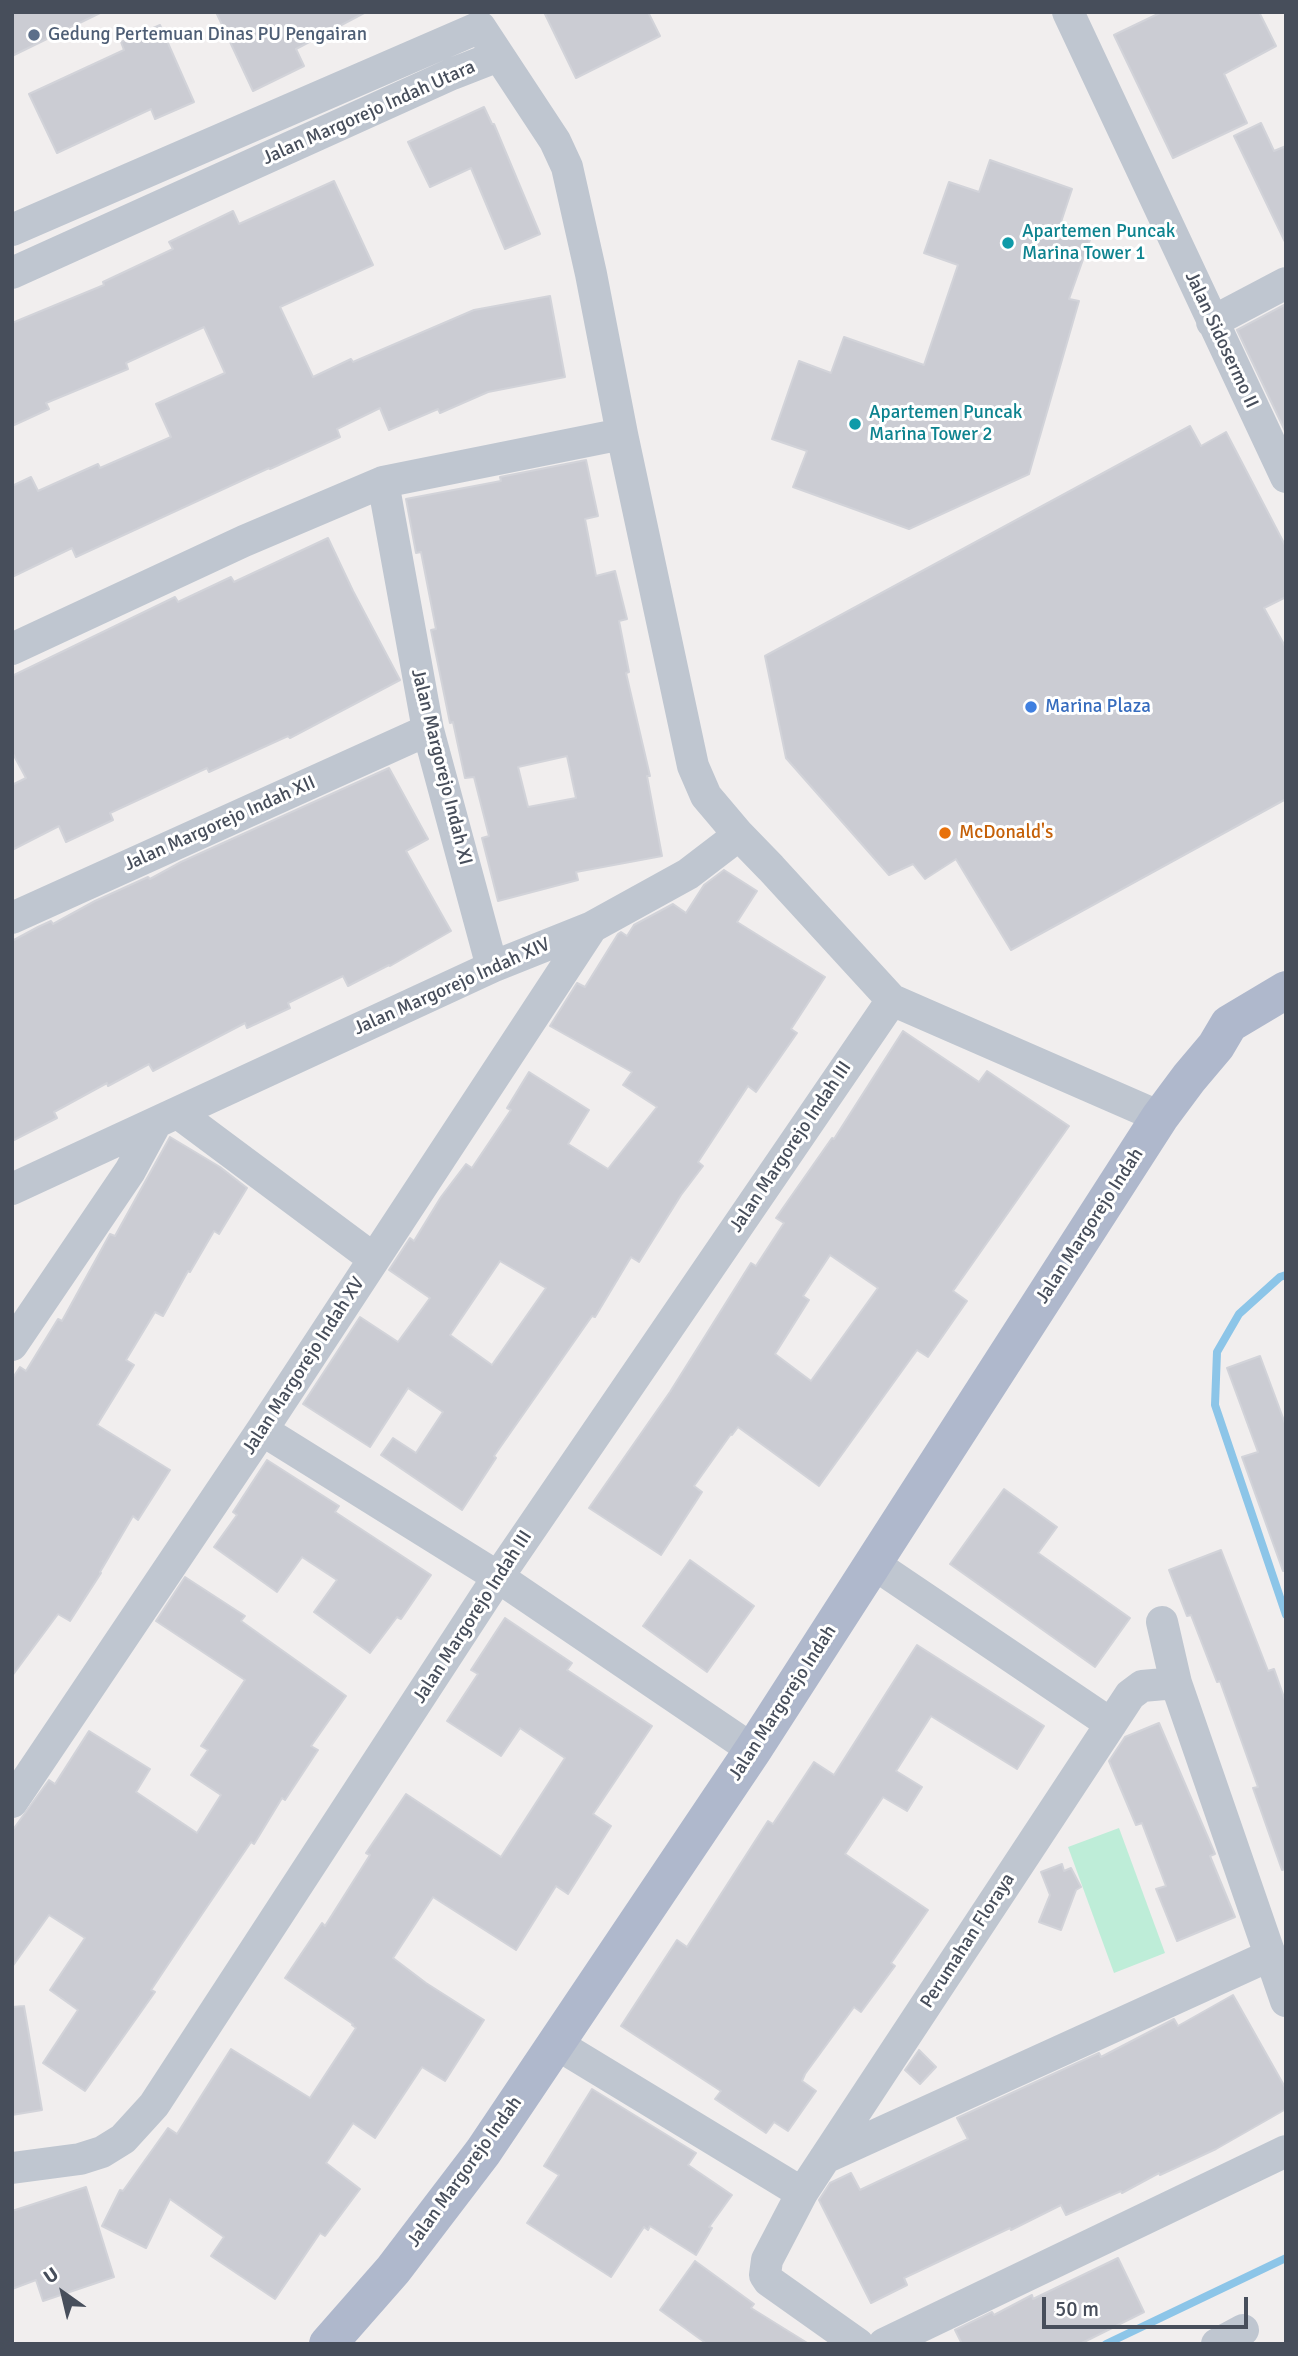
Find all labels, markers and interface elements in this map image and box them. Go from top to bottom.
place label: Gedung Pertemuan Dinas PU Pengairan [48,24,367,46]
marker: Gedung Pertemuan Dinas PU Pengairan [26,27,42,43]
street label: Jalan Margorejo Indah Utara [259,56,479,170]
place label: Apartemen Puncak Marina Tower 1 [1022,221,1175,265]
marker: Apartemen Puncak Marina Tower 1 [1000,235,1016,251]
street label: Jalan Sidosermo II [1179,268,1263,412]
place label: Apartemen Puncak Marina Tower 2 [869,402,1022,446]
marker: Apartemen Puncak Marina Tower 2 [847,416,863,432]
street label: Jalan Margorejo Indah XI [406,666,476,868]
place label: Marina Plaza [1045,696,1151,718]
marker: Marina Plaza [1023,699,1039,715]
street label: Jalan Margorejo Indah XII [121,771,319,877]
place label: McDonald's [959,822,1053,844]
marker: McDonald's [937,825,953,841]
street label: Jalan Margorejo Indah XIV [350,933,554,1041]
street label: Jalan Margorejo Indah III [725,1057,857,1237]
street label: Jalan Margorejo Indah [1031,1144,1149,1308]
street label: Jalan Margorejo Indah XV [238,1273,370,1459]
street label: Jalan Margorejo Indah III [409,1526,537,1708]
street label: Jalan Margorejo Indah [724,1621,842,1785]
street label: Perumahan Floraya [916,1869,1020,2013]
street label: Jalan Margorejo Indah [403,2092,527,2252]
north arrow [28,2258,98,2328]
text: U [39,2262,63,2289]
scale bar [1046,2282,1252,2326]
text: 50 m [1055,2296,1099,2322]

